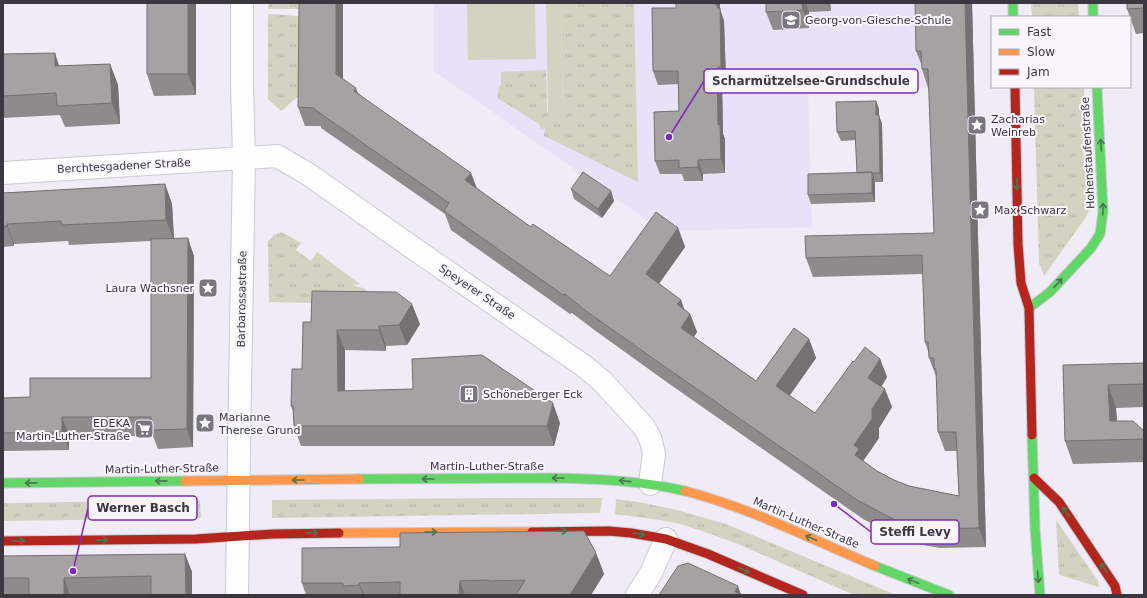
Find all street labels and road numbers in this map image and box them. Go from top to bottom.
street label: Hohenstaufenstraße [1079,96,1097,209]
street label: Berchtesgadener Straße [57,156,191,176]
street label: Barbarossastraße [235,250,249,347]
street label: Speyerer Straße [436,262,518,322]
street label: Martin-Luther-Straße [430,460,544,473]
street label: Martin-Luther-Straße [105,462,219,476]
street label: Martin-Luther-Straße [751,495,861,551]

